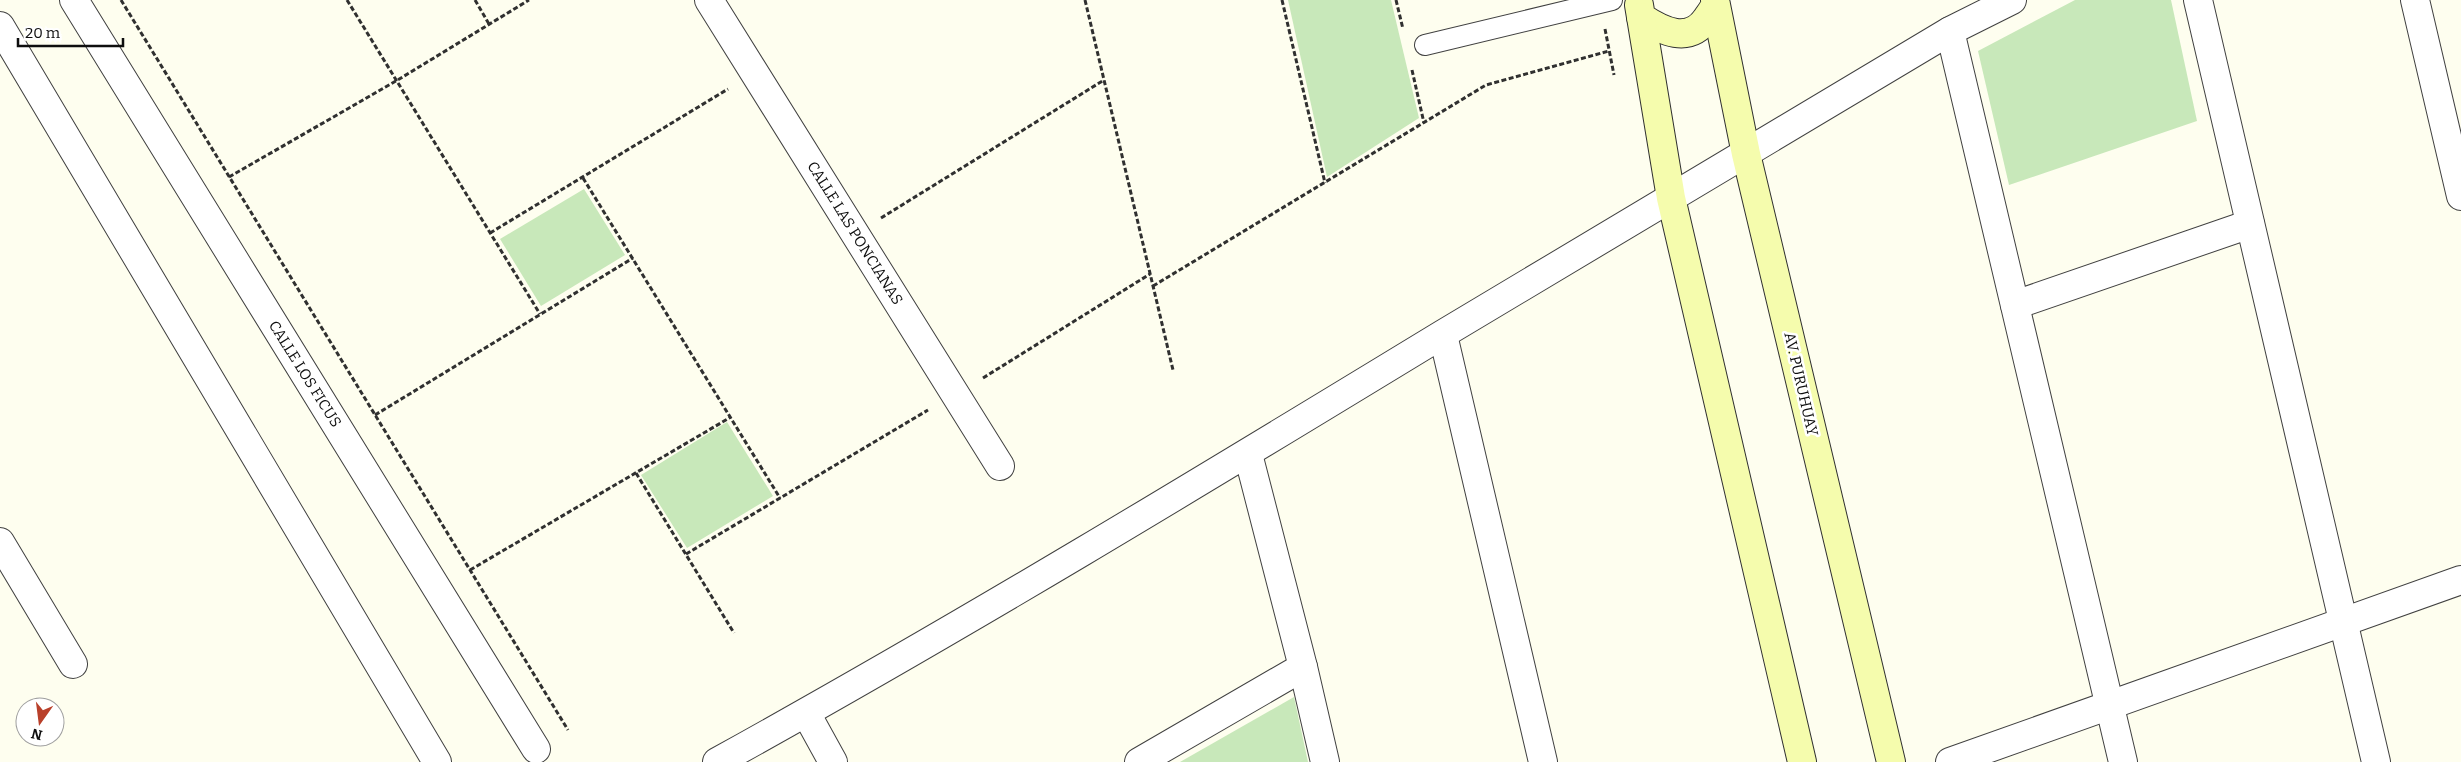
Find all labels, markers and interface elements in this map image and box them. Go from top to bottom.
scale bar [18,15,122,47]
text: 20 m [25,24,61,42]
street label: CALLE LAS PONCIANAS [803,158,907,308]
street label: CALLE LOS FICUS [265,317,345,431]
street label: AV. PURUHUAY [1780,330,1822,438]
north arrow [15,697,65,747]
text: N [29,725,44,744]

